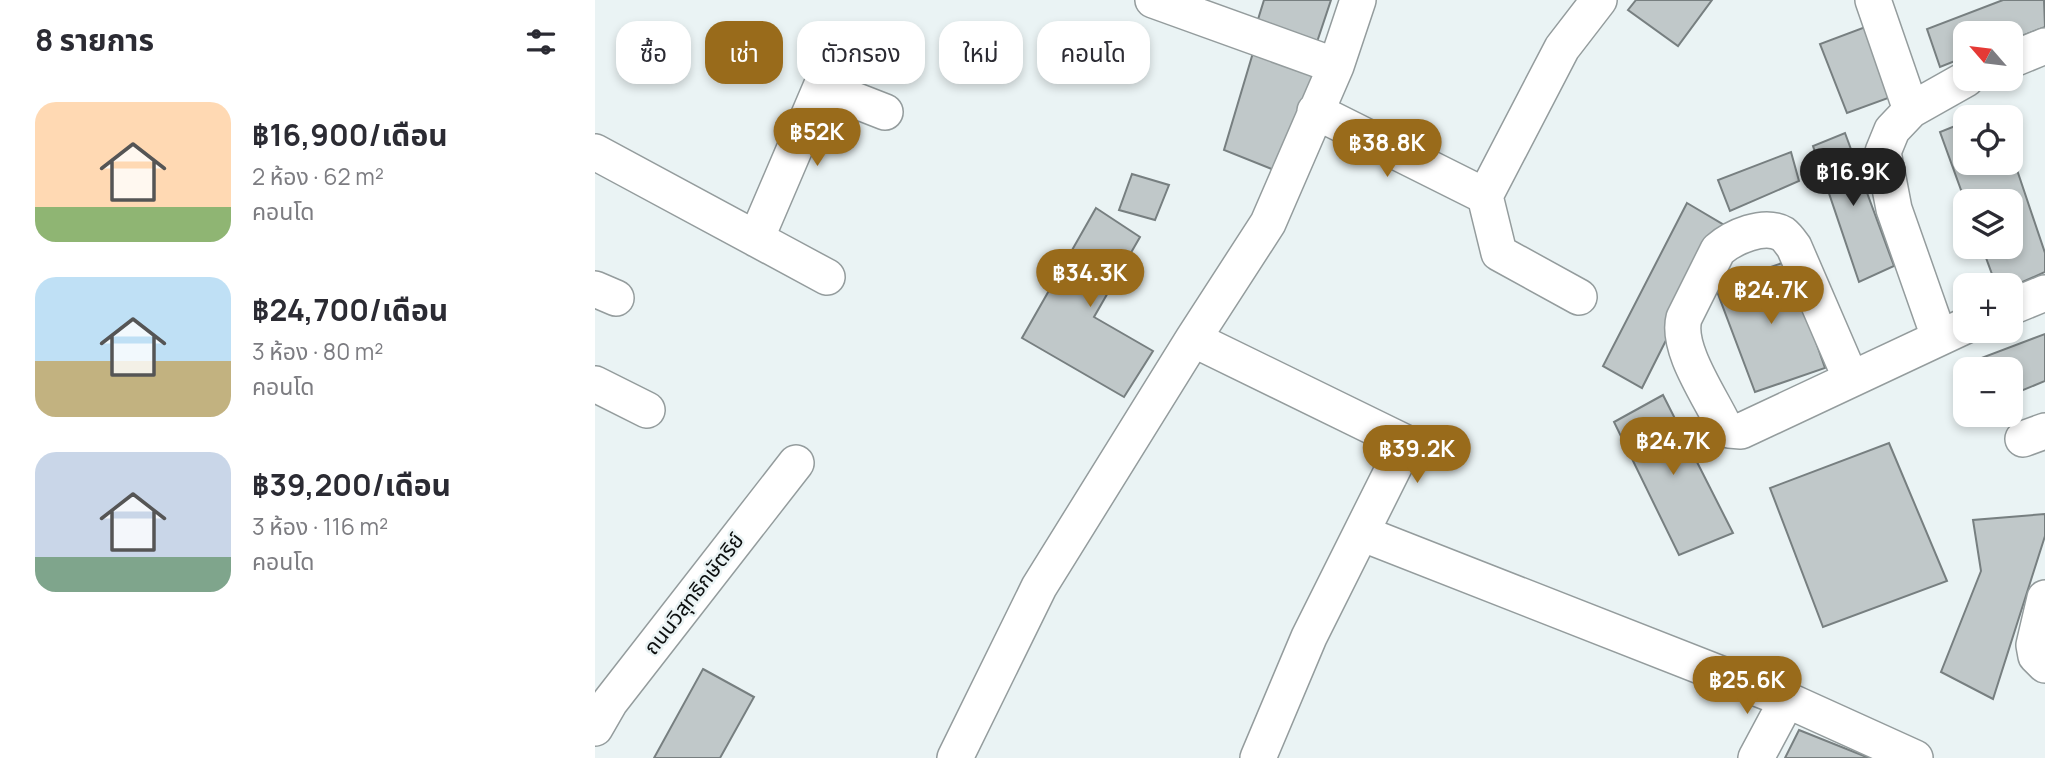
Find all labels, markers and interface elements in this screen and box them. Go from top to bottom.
text: 8 รายการ [35,19,154,60]
chip: ซื้อ [616,21,691,84]
chip: เช่า [705,21,783,84]
chip: ตัวกรอง [797,21,925,84]
chip: ใหม่ [939,21,1023,84]
chip: คอนโด [1037,21,1150,84]
north arrow [1953,21,2023,91]
map controls [1953,21,2023,427]
icon: filters [522,23,560,61]
button: locate [1953,105,2023,175]
pin: ฿52K [776,108,858,168]
text: ฿16,900/เดือน [252,114,448,155]
text: ฿52K [790,115,844,147]
pin: ฿38.8K [1330,120,1444,179]
text: ฿38.8K [1349,126,1425,158]
icon: home [91,130,175,214]
pin: ฿16.9K [1796,148,1910,208]
text: ฿16.9K [1816,155,1890,187]
text: 2 ห้อง · 62 m² [252,160,384,192]
button: layers [1953,189,2023,259]
text: คอนโด [252,195,314,227]
pin: ฿34.3K [1033,250,1147,309]
text: ฿34.3K [1052,256,1128,288]
pin: ฿24.7K [1714,266,1828,326]
text: ฿24.7K [1734,273,1808,305]
button: + [1953,273,2023,343]
text: ฿24,700/เดือน [252,289,448,330]
icon: home [91,305,175,389]
text: 3 ห้อง · 80 m² [252,335,383,367]
button: − [1953,357,2023,427]
text: คอนโด [252,370,314,402]
pin: ฿24.7K [1616,418,1730,477]
text: ฿24.7K [1636,424,1710,456]
pin: ฿39.2K [1360,426,1474,485]
text: ฿39.2K [1379,432,1455,464]
text: ฿39,200/เดือน [252,464,451,505]
icon: home [91,480,175,564]
text: 3 ห้อง · 116 m² [252,510,388,542]
street label: ถนนวิสุทธิกษัตริย์ [637,527,750,660]
text: คอนโด [252,545,314,577]
pin: ฿25.6K [1690,656,1804,716]
text: ฿25.6K [1709,663,1785,695]

